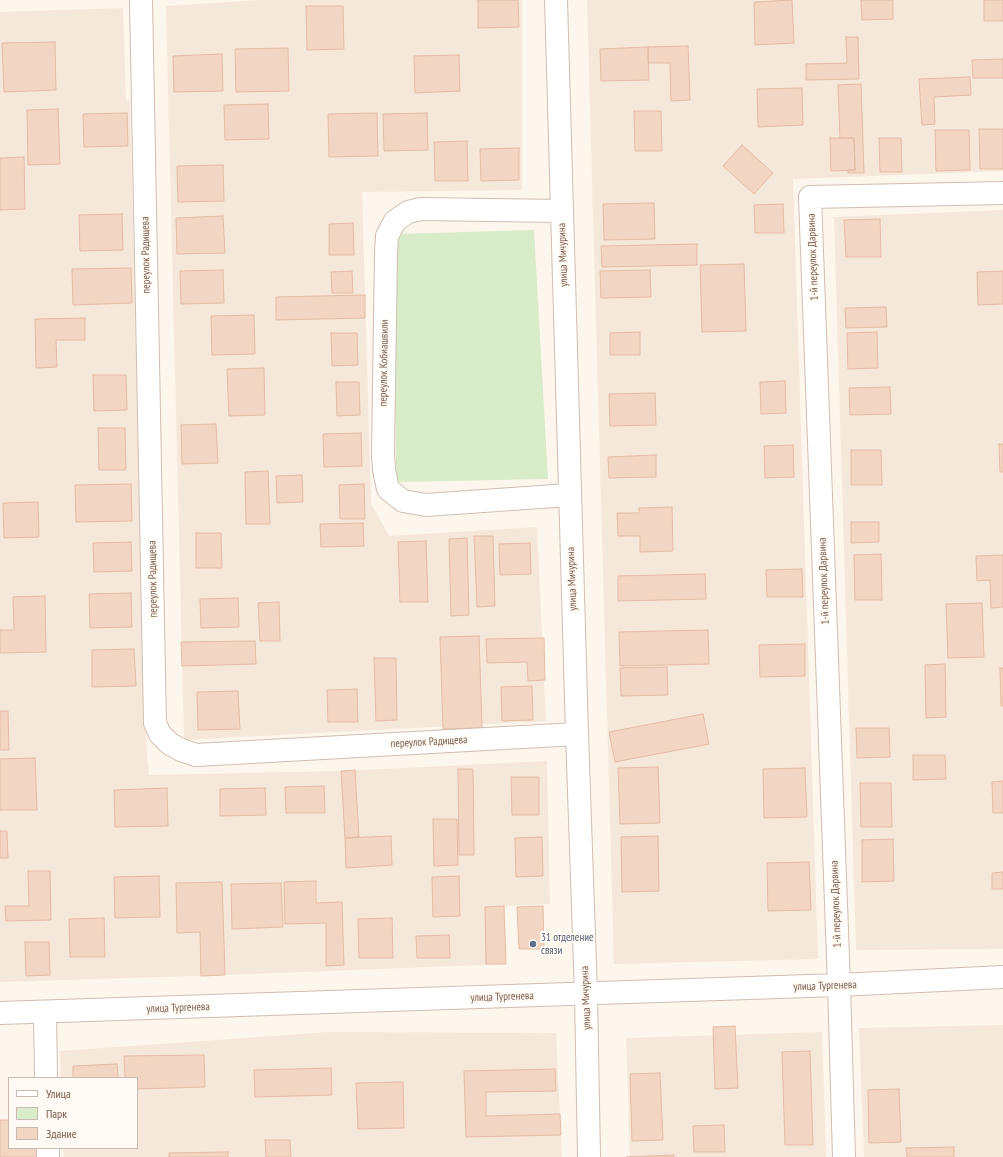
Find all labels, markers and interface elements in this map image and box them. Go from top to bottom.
street label: 1-й переулок Дарвина [805,213,821,301]
street label: переулок Радищева [139,216,153,294]
street label: улица Мичурина [555,223,571,287]
street label: переулок Кобиашвили [377,319,391,407]
street label: 1-й переулок Дарвина [816,537,832,625]
street label: переулок Радищева [146,540,160,618]
street label: улица Мичурина [564,547,580,611]
street label: переулок Радищева [390,733,468,751]
street label: 1-й переулок Дарвина [828,860,844,948]
place label: 31 отделение связи [541,931,594,957]
marker: 31 отделение связи [528,939,538,949]
street label: улица Мичурина [578,966,594,1030]
street label: улица Тургенева [793,978,857,994]
street label: улица Тургенева [470,989,534,1005]
street label: улица Тургенева [146,1000,210,1016]
legend [8,1077,138,1149]
text: Улица [46,1086,71,1101]
text: Парк [46,1106,67,1121]
text: Здание [46,1126,77,1141]

